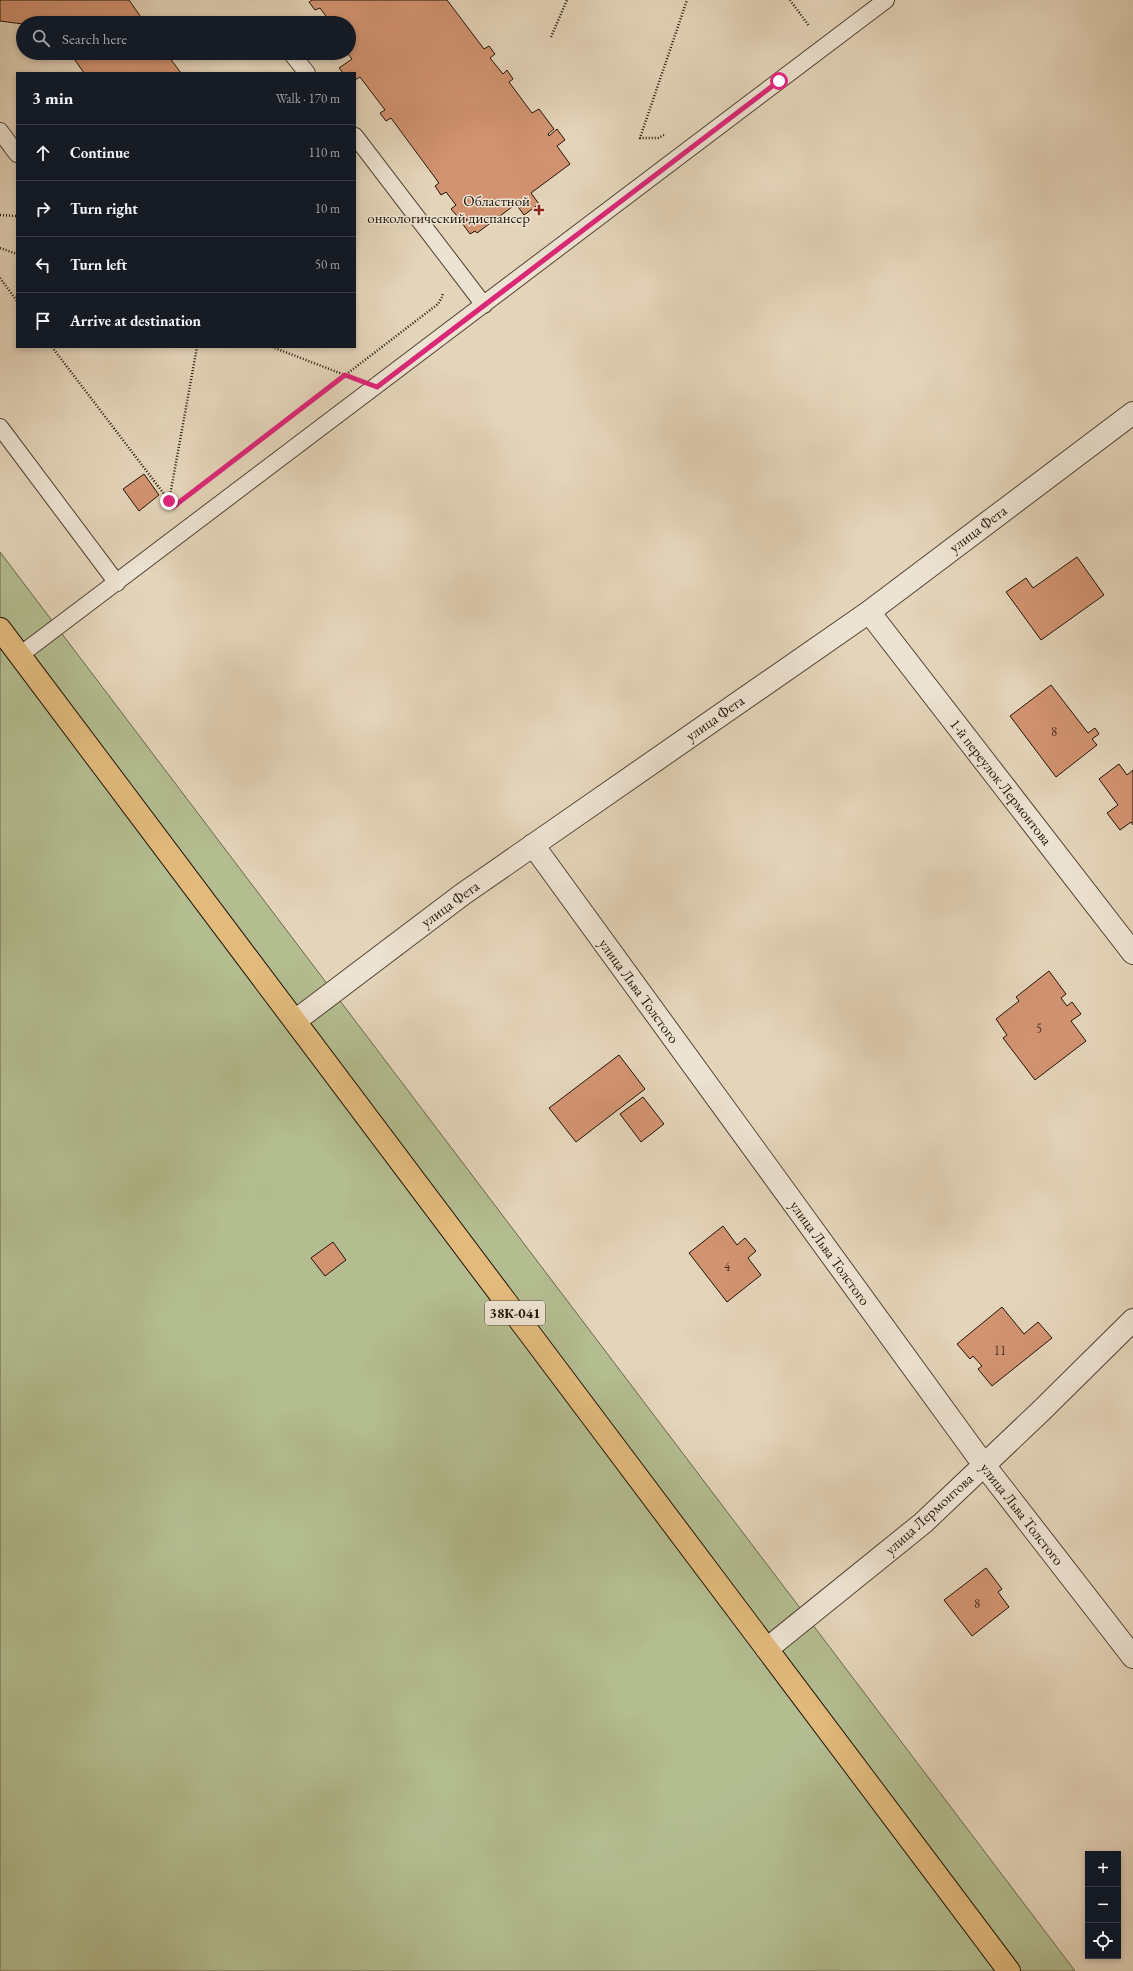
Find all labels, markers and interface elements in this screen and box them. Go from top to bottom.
search box [16,16,356,60]
icon: search [30,27,52,49]
text: Search here [62,29,127,48]
route start [770,72,788,90]
text: 3 min [32,87,73,109]
text: Walk · 170 m [276,90,340,107]
icon: ahead [32,142,54,164]
text: Continue [70,143,130,162]
text: 110 m [309,144,340,161]
place label: Областной онкологический диспансер [367,191,530,227]
icon: right [32,198,54,220]
text: Turn right [70,199,138,218]
text: 10 m [315,200,340,217]
marker: Областной онкологический диспансер [533,204,545,216]
icon: left [32,254,54,276]
text: Turn left [70,255,127,274]
text: 50 m [315,256,340,273]
icon: arrive [32,310,54,332]
text: Arrive at destination [70,311,201,330]
route end [160,492,178,510]
street label: улица Фета [945,501,1010,556]
street label: улица Фета [682,690,748,745]
street label: 1-й переулок Лермонтова [946,715,1057,849]
house number: 8 [1051,723,1057,740]
street label: улица Фета [417,876,483,931]
street label: улица Льва Толстого [595,935,684,1047]
house number: 5 [1036,1020,1042,1037]
street label: улица Льва Толстого [786,1197,875,1309]
house number: 4 [724,1258,731,1275]
road number: 38К-041 [485,1301,545,1325]
house number: 11 [994,1342,1006,1359]
street label: улица Льва Толстого [976,1459,1068,1569]
street label: улица Лермонтова [880,1469,977,1558]
house number: 8 [974,1595,980,1612]
map controls [1085,1851,1121,1959]
button: + [1085,1851,1121,1887]
button: − [1085,1887,1121,1923]
button: locate [1085,1923,1121,1959]

